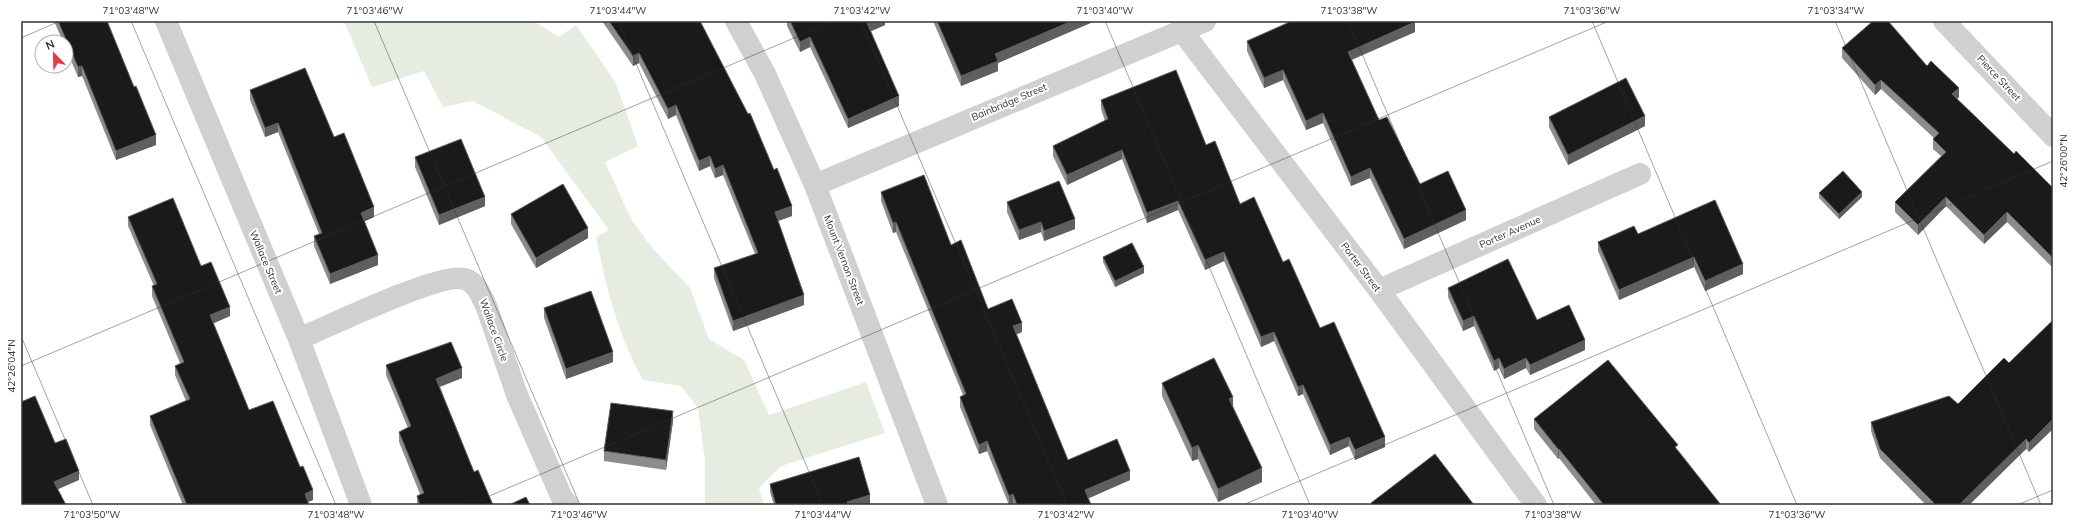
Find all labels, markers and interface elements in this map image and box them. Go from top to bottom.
text: 71°03'48"W [103,4,159,17]
text: 71°03'46"W [347,4,403,17]
text: 71°03'44"W [590,4,646,17]
text: 71°03'42"W [834,4,890,17]
text: 71°03'40"W [1077,4,1133,17]
text: 71°03'38"W [1321,4,1377,17]
text: 71°03'36"W [1564,4,1620,17]
text: 71°03'34"W [1808,4,1864,17]
north arrow [34,34,74,74]
text: N [44,37,57,53]
street label: Pierce Street [1974,52,2024,104]
street label: Bainbridge Street [969,80,1049,124]
text: 42°26'00"N [2057,134,2070,188]
street label: Mount Vernon Street [821,213,867,307]
street label: Porter Avenue [1477,213,1543,251]
street label: Wallace Street [247,228,285,296]
street label: Porter Street [1338,240,1384,295]
street label: Wallace Circle [477,297,511,363]
text: 42°26'04"N [5,339,18,393]
text: 71°03'50"W [64,508,120,521]
text: 71°03'48"W [308,508,364,521]
text: 71°03'46"W [551,508,607,521]
text: 71°03'44"W [795,508,851,521]
text: 71°03'42"W [1038,508,1094,521]
text: 71°03'40"W [1282,508,1338,521]
text: 71°03'38"W [1525,508,1581,521]
text: 71°03'36"W [1769,508,1825,521]

